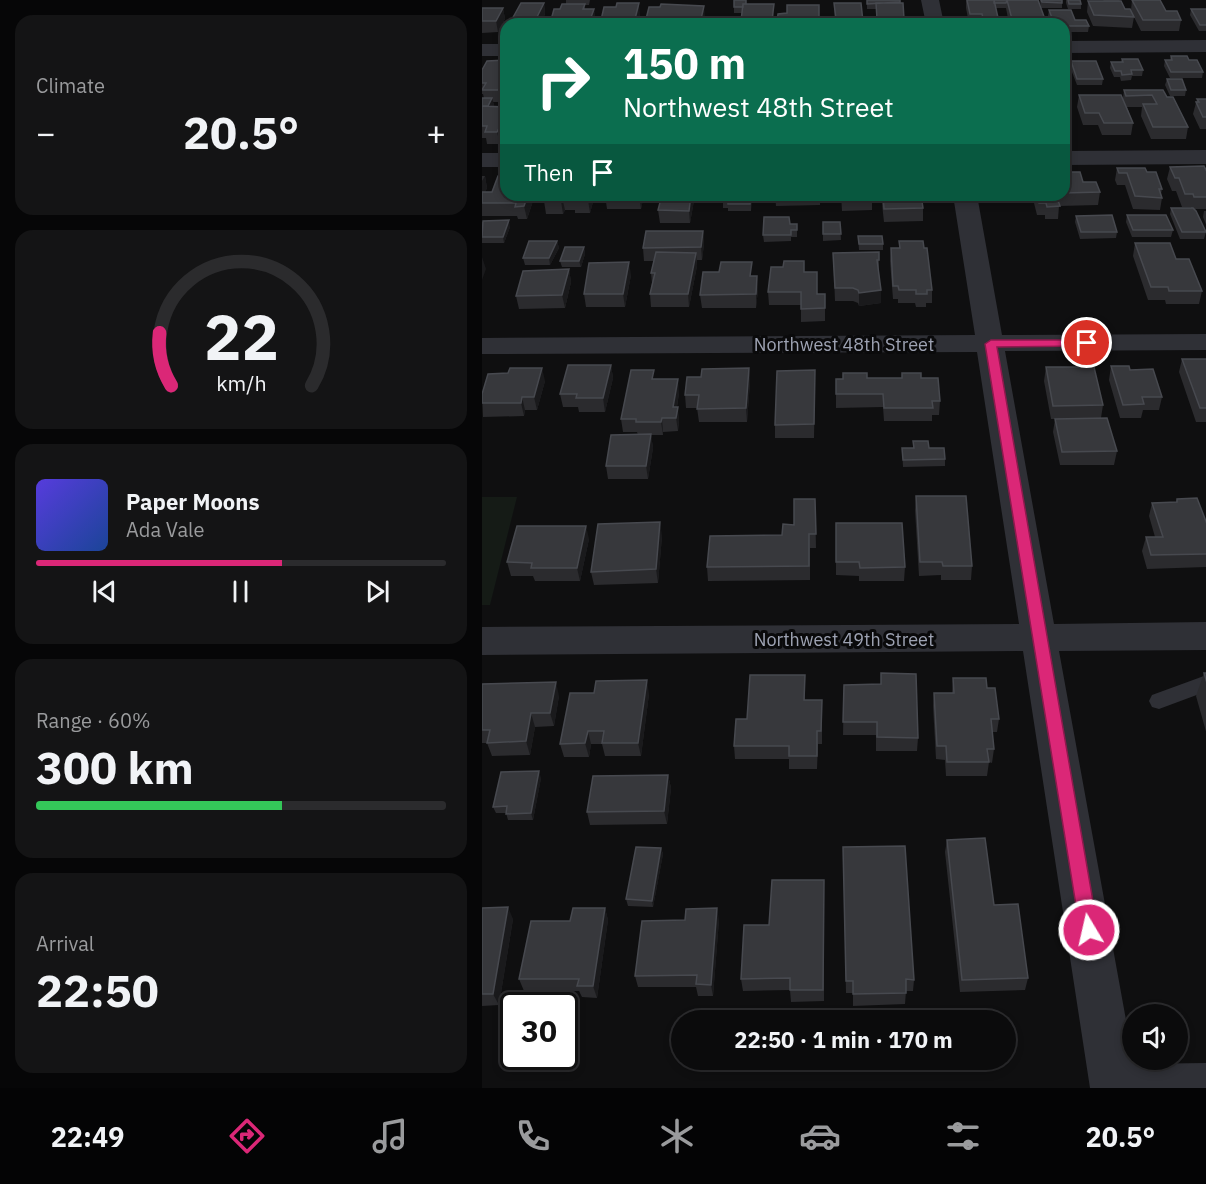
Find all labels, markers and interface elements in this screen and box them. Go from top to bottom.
text: 150 m [623,36,746,91]
icon: right [524,42,602,120]
text: Climate [36,72,105,99]
text: Northwest 48th Street [623,89,894,124]
text: 20.5° [183,103,299,161]
text: − [36,111,56,154]
text: + [426,111,446,154]
icon: arrive [586,156,619,189]
text: Then [524,158,574,187]
text: 22 [204,297,278,378]
pin [1061,317,1112,368]
icon: arrive [1070,326,1103,359]
street label: Northwest 48th Street [754,333,934,356]
text: km/h [216,370,266,398]
text: Paper Moons [126,487,259,516]
text: Ada Vale [126,516,205,543]
icon: previous [88,575,121,608]
icon: pause [224,575,257,608]
icon: next [361,575,394,608]
street label: Northwest 49th Street [754,628,934,651]
text: Range · 60% [36,707,151,734]
text: 300 km [36,738,194,796]
position arrow [1057,898,1121,962]
text: Arrival [36,930,94,957]
text: 22:50 [36,961,159,1019]
speed limit sign: 30 [500,992,578,1070]
map controls [1122,1004,1188,1070]
button: sound [1122,1004,1188,1070]
text: 22:50 · 1 min · 170 m [734,1025,953,1054]
icon: directions [226,1115,268,1157]
icon: music [369,1115,411,1157]
icon: phone [512,1115,554,1157]
icon: climate [656,1115,698,1157]
icon: car [799,1115,841,1157]
icon: filters [942,1115,984,1157]
text: 22:49 [51,1119,124,1154]
text: 20.5° [1086,1119,1155,1154]

